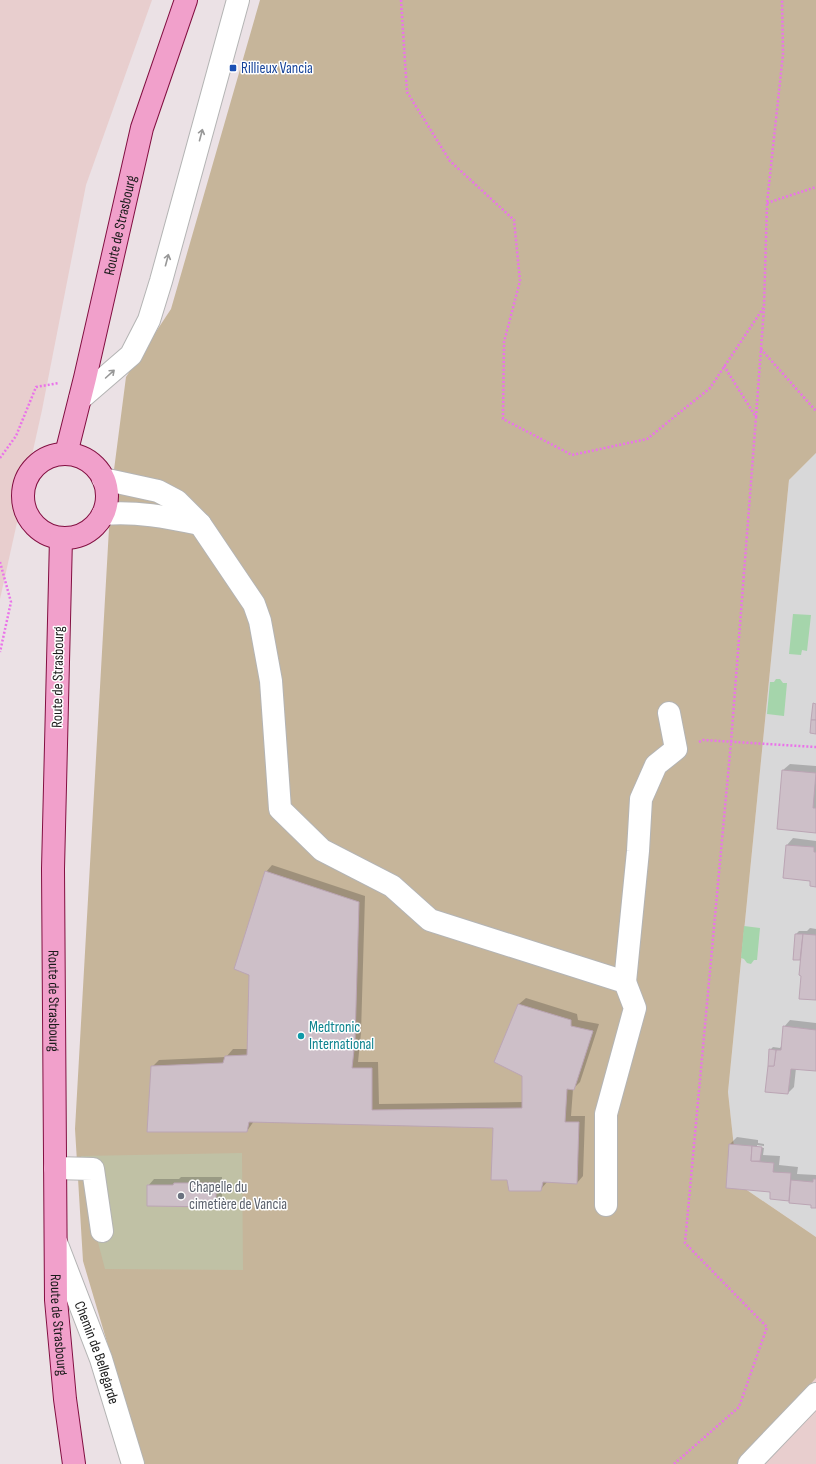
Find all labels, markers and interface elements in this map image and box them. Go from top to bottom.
place label: Rillieux Vancia [241,59,313,78]
marker: Rillieux Vancia [228,63,238,73]
one-way arrow [198,128,205,141]
street label: Route de Strasbourg [99,174,140,277]
one-way arrow [164,254,171,267]
one-way arrow [105,370,115,379]
street label: Route de Strasbourg [48,626,68,728]
street label: Route de Strasbourg [44,950,64,1052]
place label: Medtronic International [309,1018,374,1054]
marker: Medtronic International [296,1031,306,1041]
place label: Chapelle du cimetière de Vancia [189,1178,287,1214]
marker: Chapelle du cimetière de Vancia [176,1191,186,1201]
street label: Route de Strasbourg [46,1274,72,1376]
street label: Chemin de Bellegarde [70,1298,124,1406]

